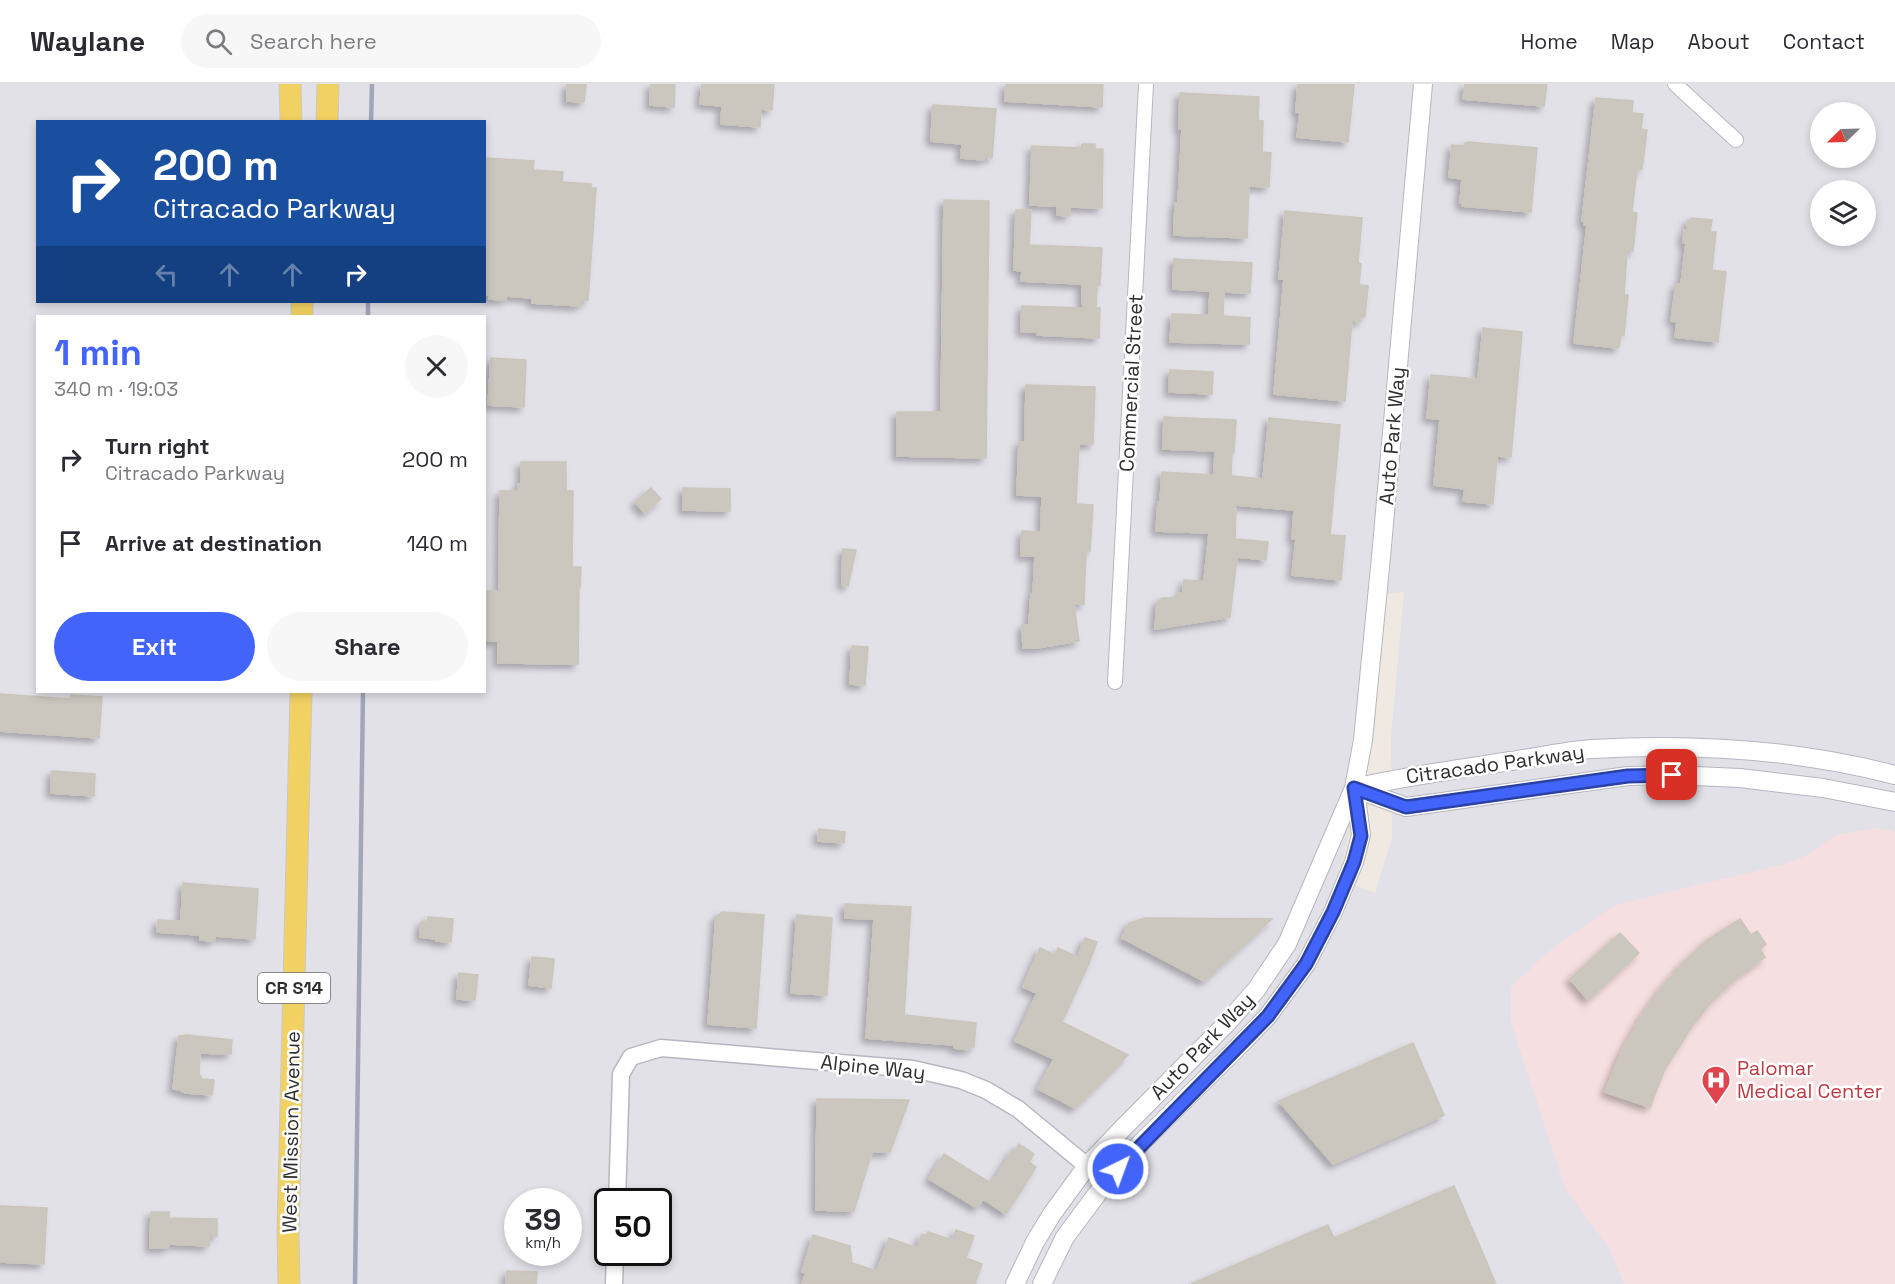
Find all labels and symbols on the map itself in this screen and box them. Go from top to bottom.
north arrow [1810,102,1876,168]
street label: Commercial Street [1113,293,1149,473]
street label: Auto Park Way [1373,366,1411,506]
street label: Citracado Parkway [1404,739,1586,789]
pin [1646,749,1697,800]
road number: CR S14 [258,973,330,1003]
street label: Auto Park Way [1145,987,1259,1105]
street label: West Mission Avenue [276,1031,306,1233]
street label: Alpine Way [819,1049,927,1085]
place label: Palomar Medical Center [1737,1055,1882,1104]
hospital icon: Palomar Medical Center [1700,1064,1732,1106]
position arrow [1086,1137,1150,1201]
speed limit sign: 50 [594,1188,672,1266]

